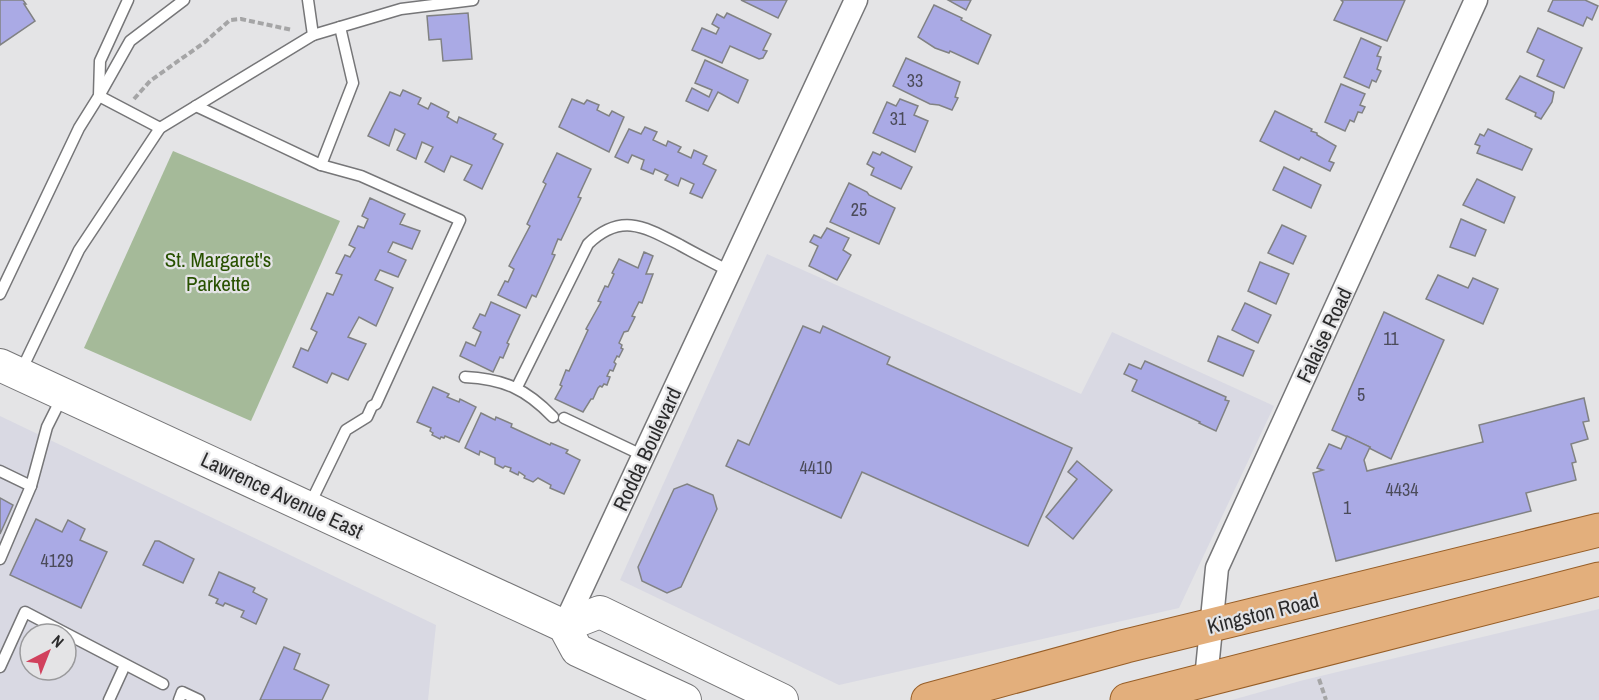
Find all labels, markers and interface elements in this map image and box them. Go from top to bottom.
house number: 33 [907,68,923,93]
house number: 31 [890,106,907,131]
house number: 25 [851,197,867,222]
park label: St. Margaret's Parkette [165,245,271,298]
street label: Falaise Road [1289,283,1359,387]
house number: 11 [1383,326,1399,351]
house number: 5 [1357,382,1365,407]
street label: Rodda Boulevard [606,383,688,515]
street label: Lawrence Avenue East [196,445,368,545]
house number: 4410 [800,455,832,480]
house number: 4434 [1386,477,1418,502]
house number: 1 [1343,495,1352,520]
house number: 4129 [41,548,73,573]
street label: Kingston Road [1204,585,1322,641]
north arrow [18,622,78,682]
text: N [47,630,69,652]

